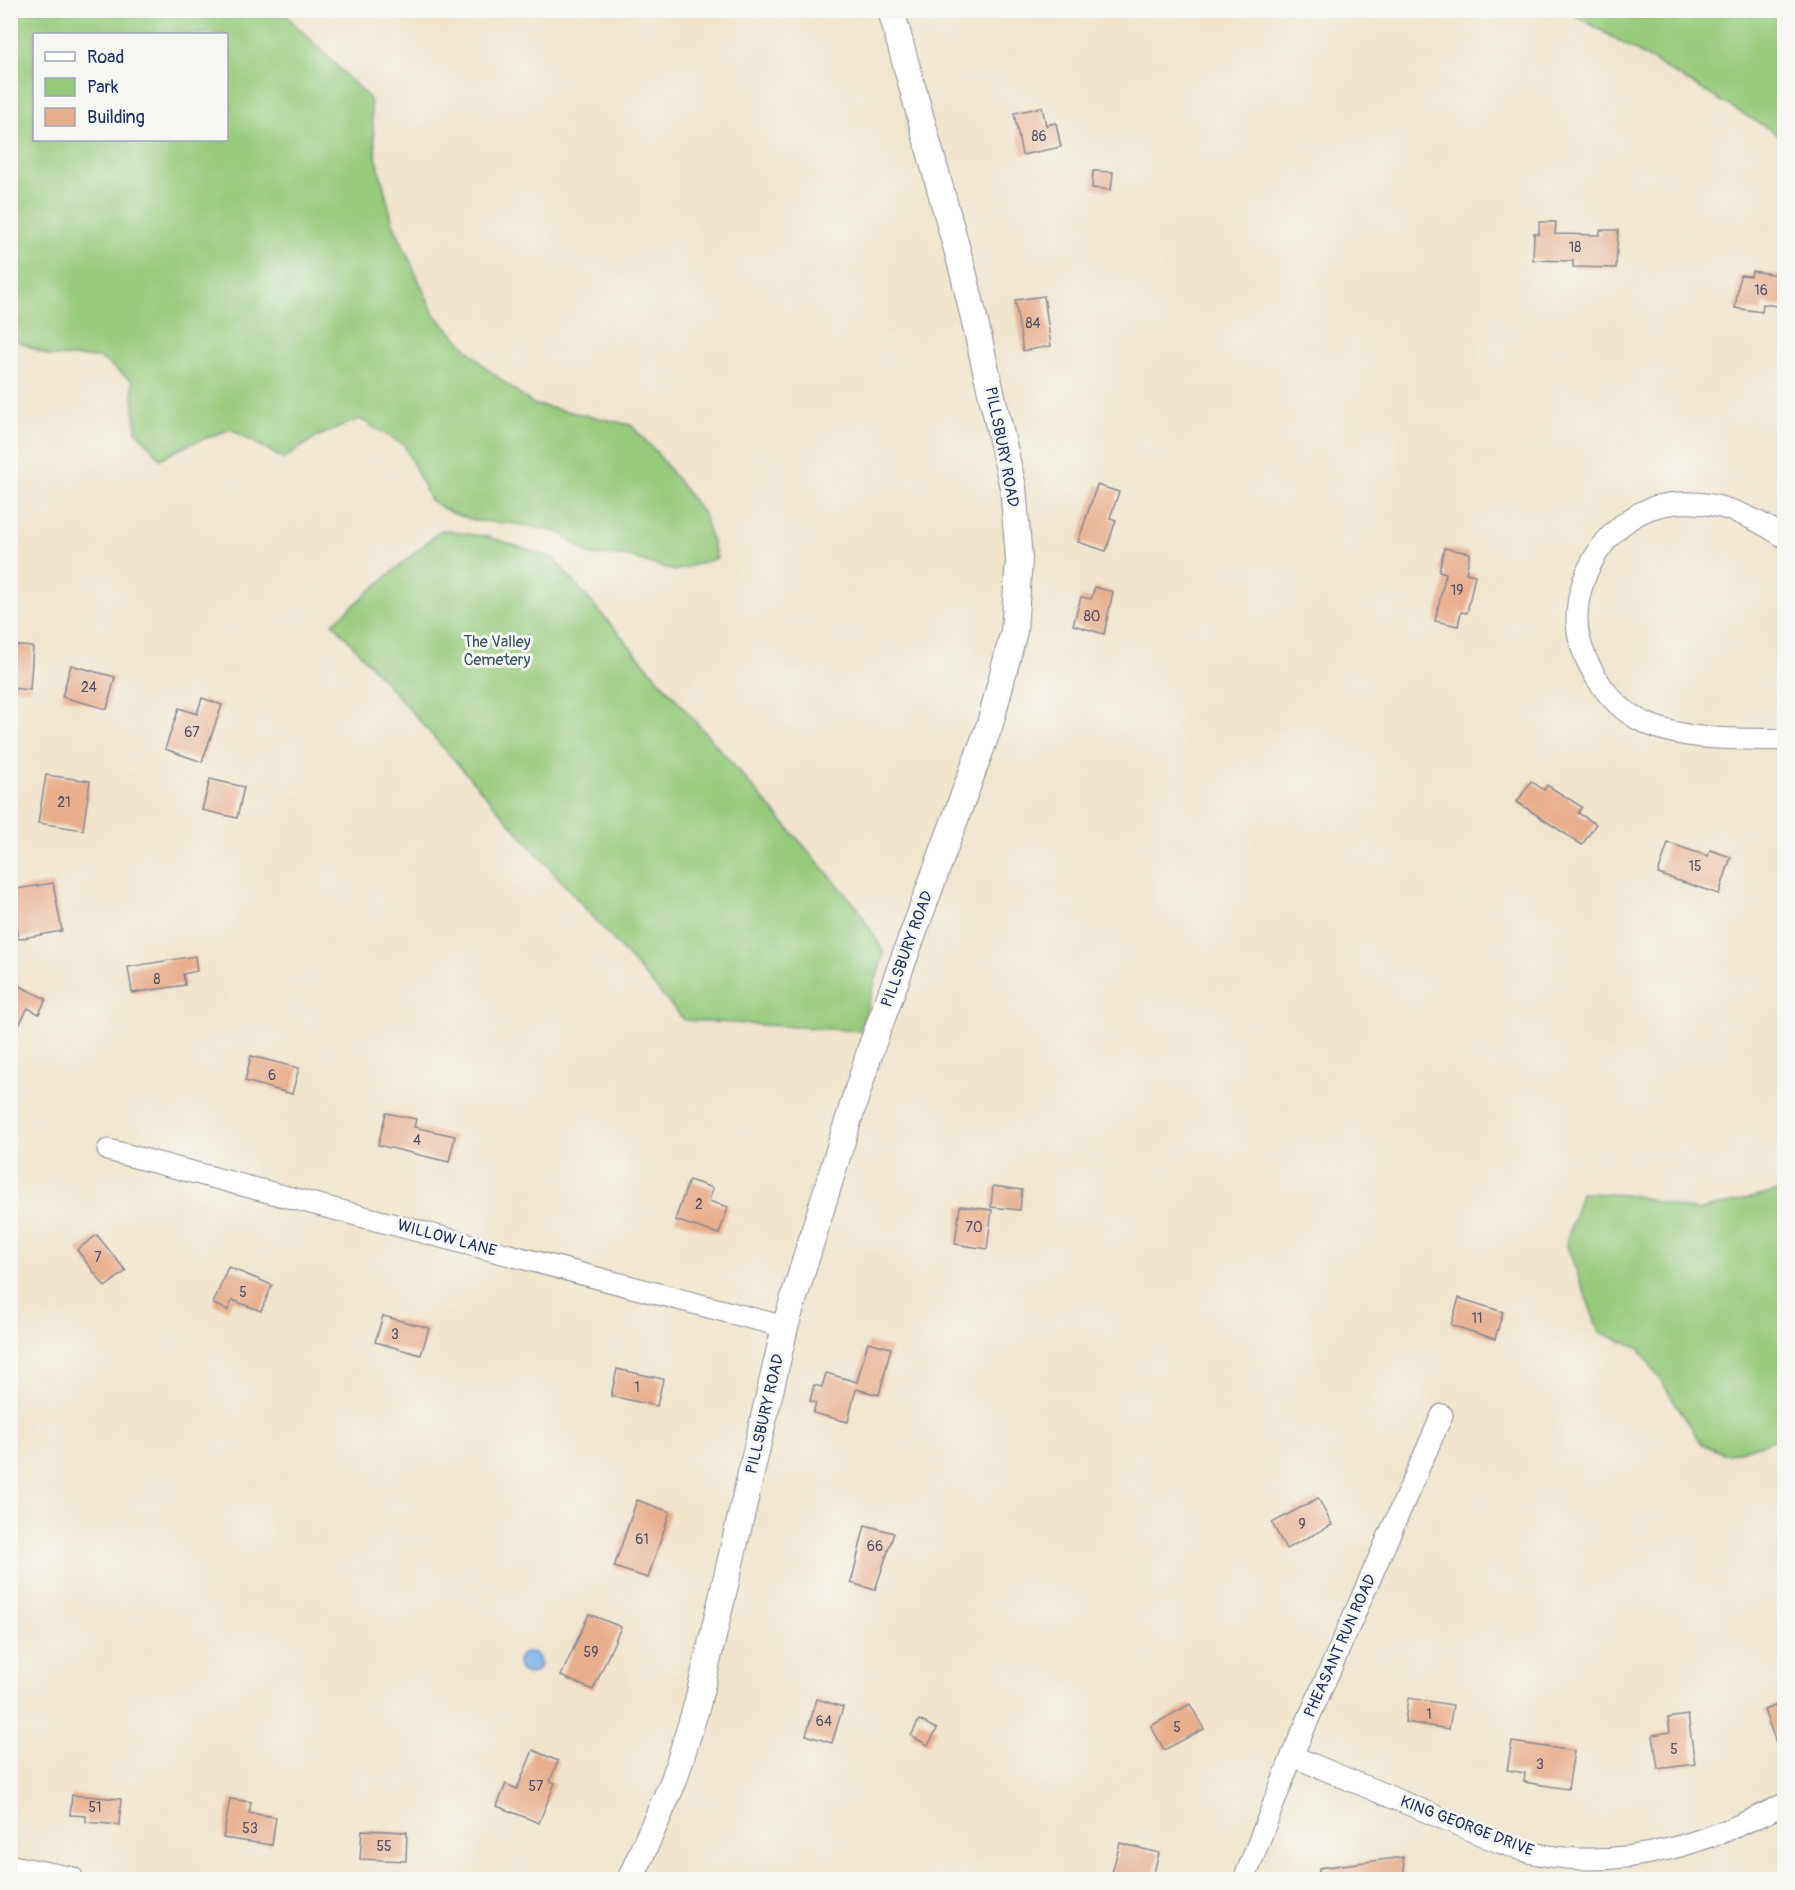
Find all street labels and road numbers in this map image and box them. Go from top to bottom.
street label: PILLSBURY ROAD [981,385,1023,509]
street label: PILLSBURY ROAD [877,888,937,1010]
street label: WILLOW LANE [395,1215,499,1261]
street label: PILLSBURY ROAD [742,1352,788,1476]
street label: PHEASANT RUN ROAD [1299,1571,1381,1721]
street label: KING GEORGE DRIVE [1397,1791,1537,1861]

